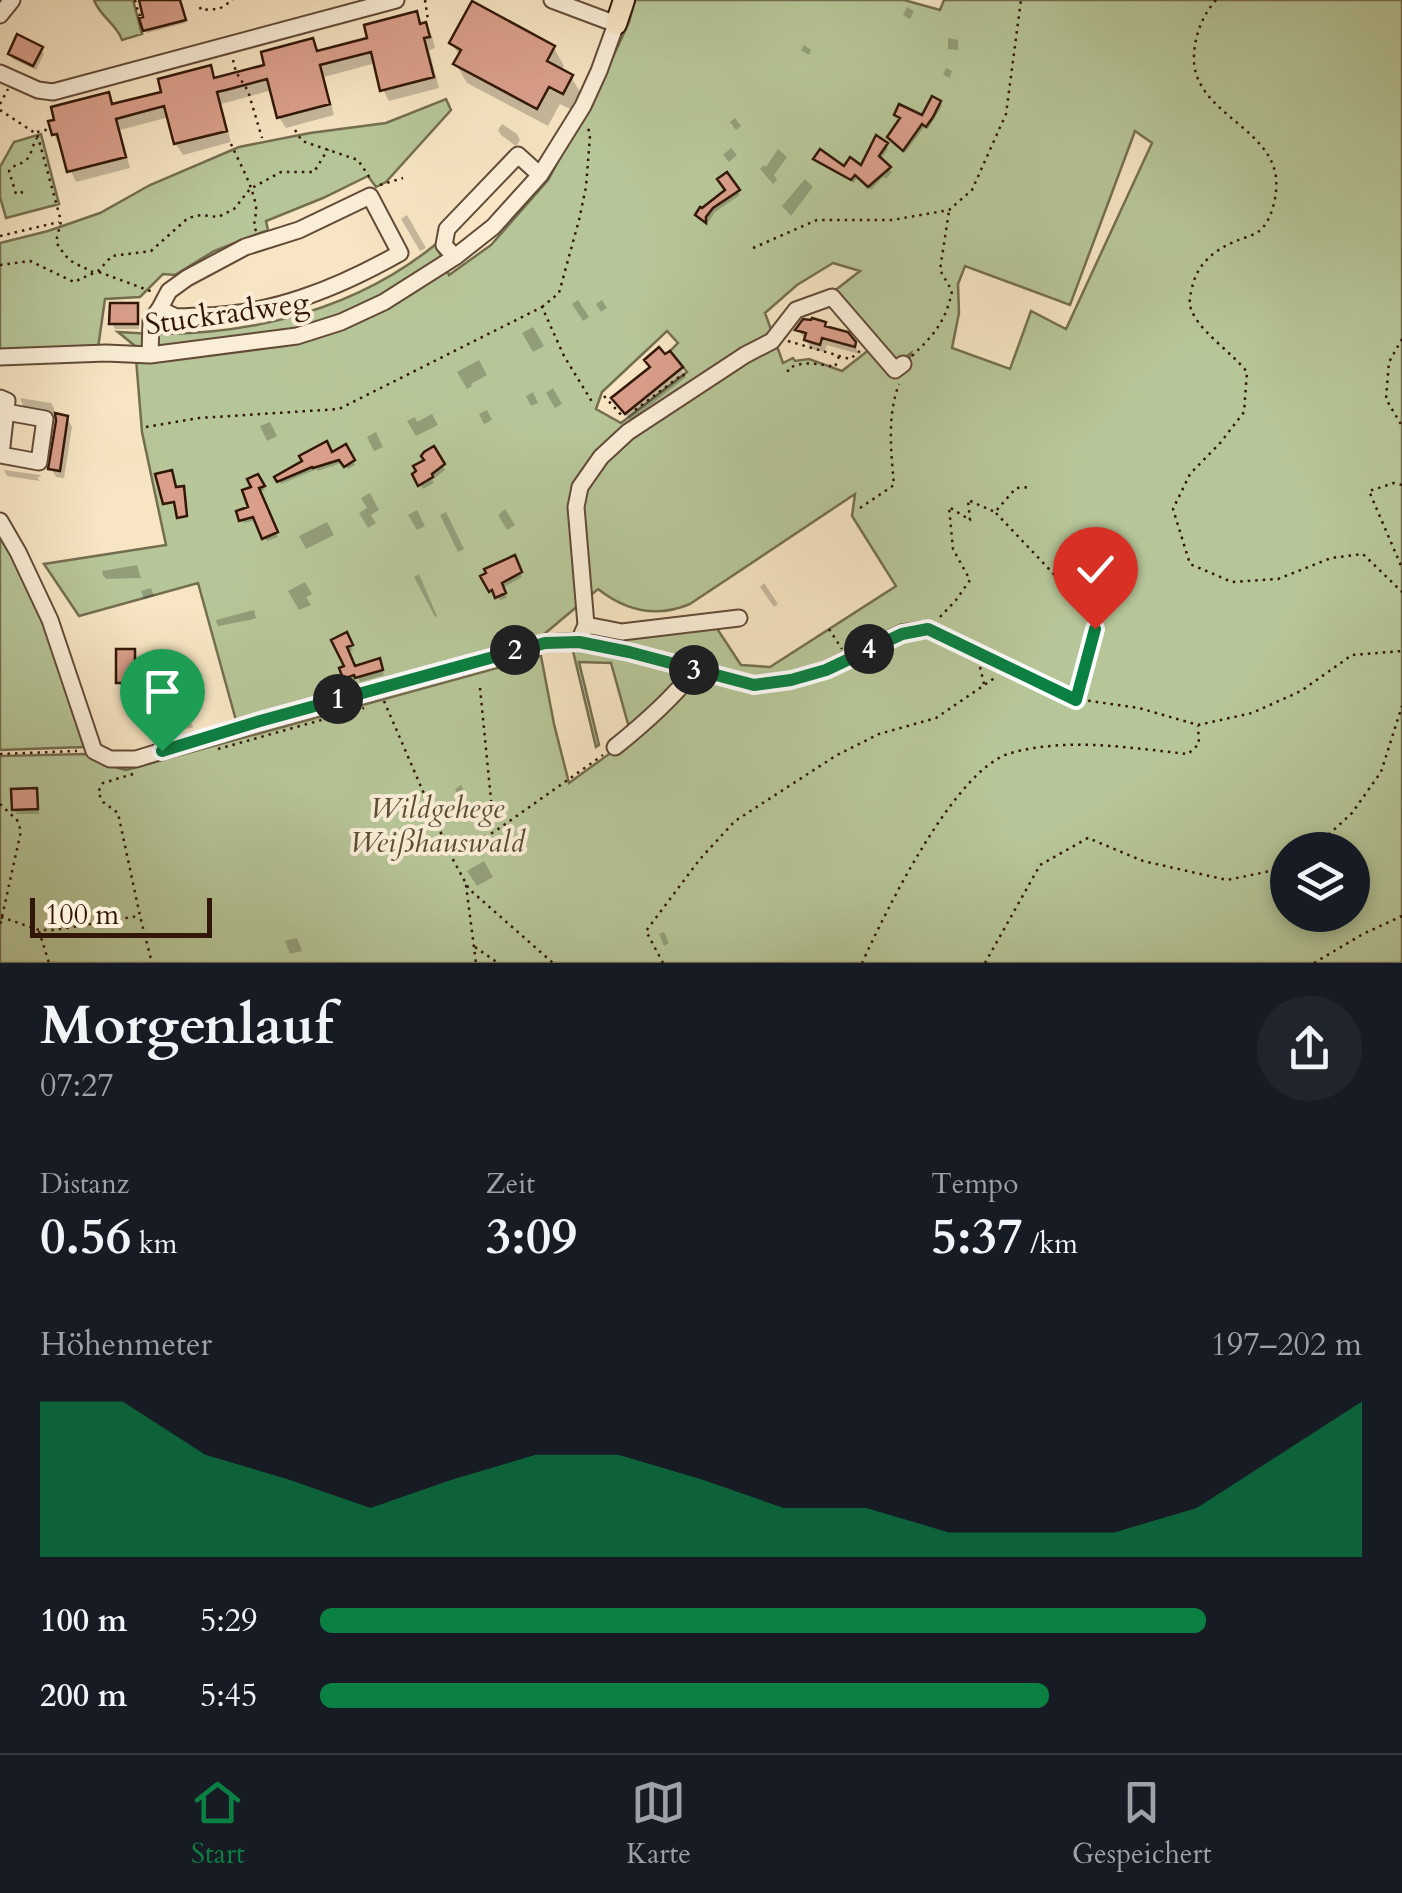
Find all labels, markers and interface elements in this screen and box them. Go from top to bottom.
street label: Stuckradweg [142,282,312,345]
pin [1053,527,1138,630]
icon: check [1068,542,1123,597]
pin: 4 [844,624,894,674]
pin: 2 [490,625,540,675]
text: 4 [862,630,876,668]
text: 2 [508,631,522,669]
pin: 3 [669,645,719,695]
pin [120,649,205,752]
text: 3 [687,651,701,689]
icon: arrive [135,664,190,719]
pin: 1 [313,674,363,724]
text: 1 [331,680,345,718]
park label: Wildgehege Weißhauswald [349,788,526,863]
map controls [1270,832,1370,932]
button: layers [1270,832,1370,932]
scale bar [30,893,212,938]
text: 100 m [45,896,119,934]
text: Morgenlauf [40,989,333,1063]
button: share [1257,996,1362,1101]
text: 07:27 [40,1064,114,1108]
text: Distanz [40,1165,129,1203]
text: Zeit [486,1165,535,1203]
text: Tempo [931,1165,1018,1203]
text: 0.56 [40,1203,131,1271]
text: 3:09 [486,1203,577,1271]
text: 5:37 [931,1203,1023,1271]
text: km [131,1225,178,1263]
text: /km [1023,1225,1078,1263]
text: Höhenmeter [40,1323,212,1367]
text: 197–202 m [1210,1323,1362,1367]
text: 100 m [40,1599,127,1643]
text: 5:29 [200,1599,257,1643]
text: 200 m [40,1674,127,1718]
text: 5:45 [200,1674,257,1718]
tab: Start [190,1775,245,1873]
tab: Karte [626,1775,691,1873]
tab: Gespeichert [1072,1775,1212,1873]

